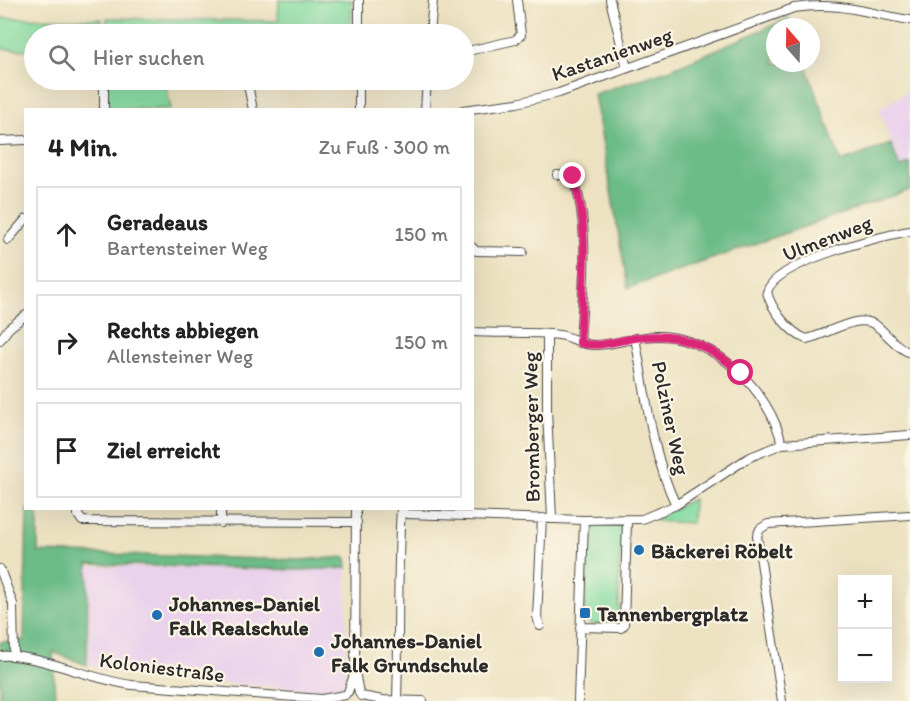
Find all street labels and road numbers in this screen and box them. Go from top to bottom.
street label: Kastanienweg [548,22,676,86]
street label: Ulmenweg [779,209,875,266]
street label: Bromberger Weg [517,351,545,503]
street label: Polziner Weg [647,359,695,478]
street label: Koloniestraße [98,647,226,687]

